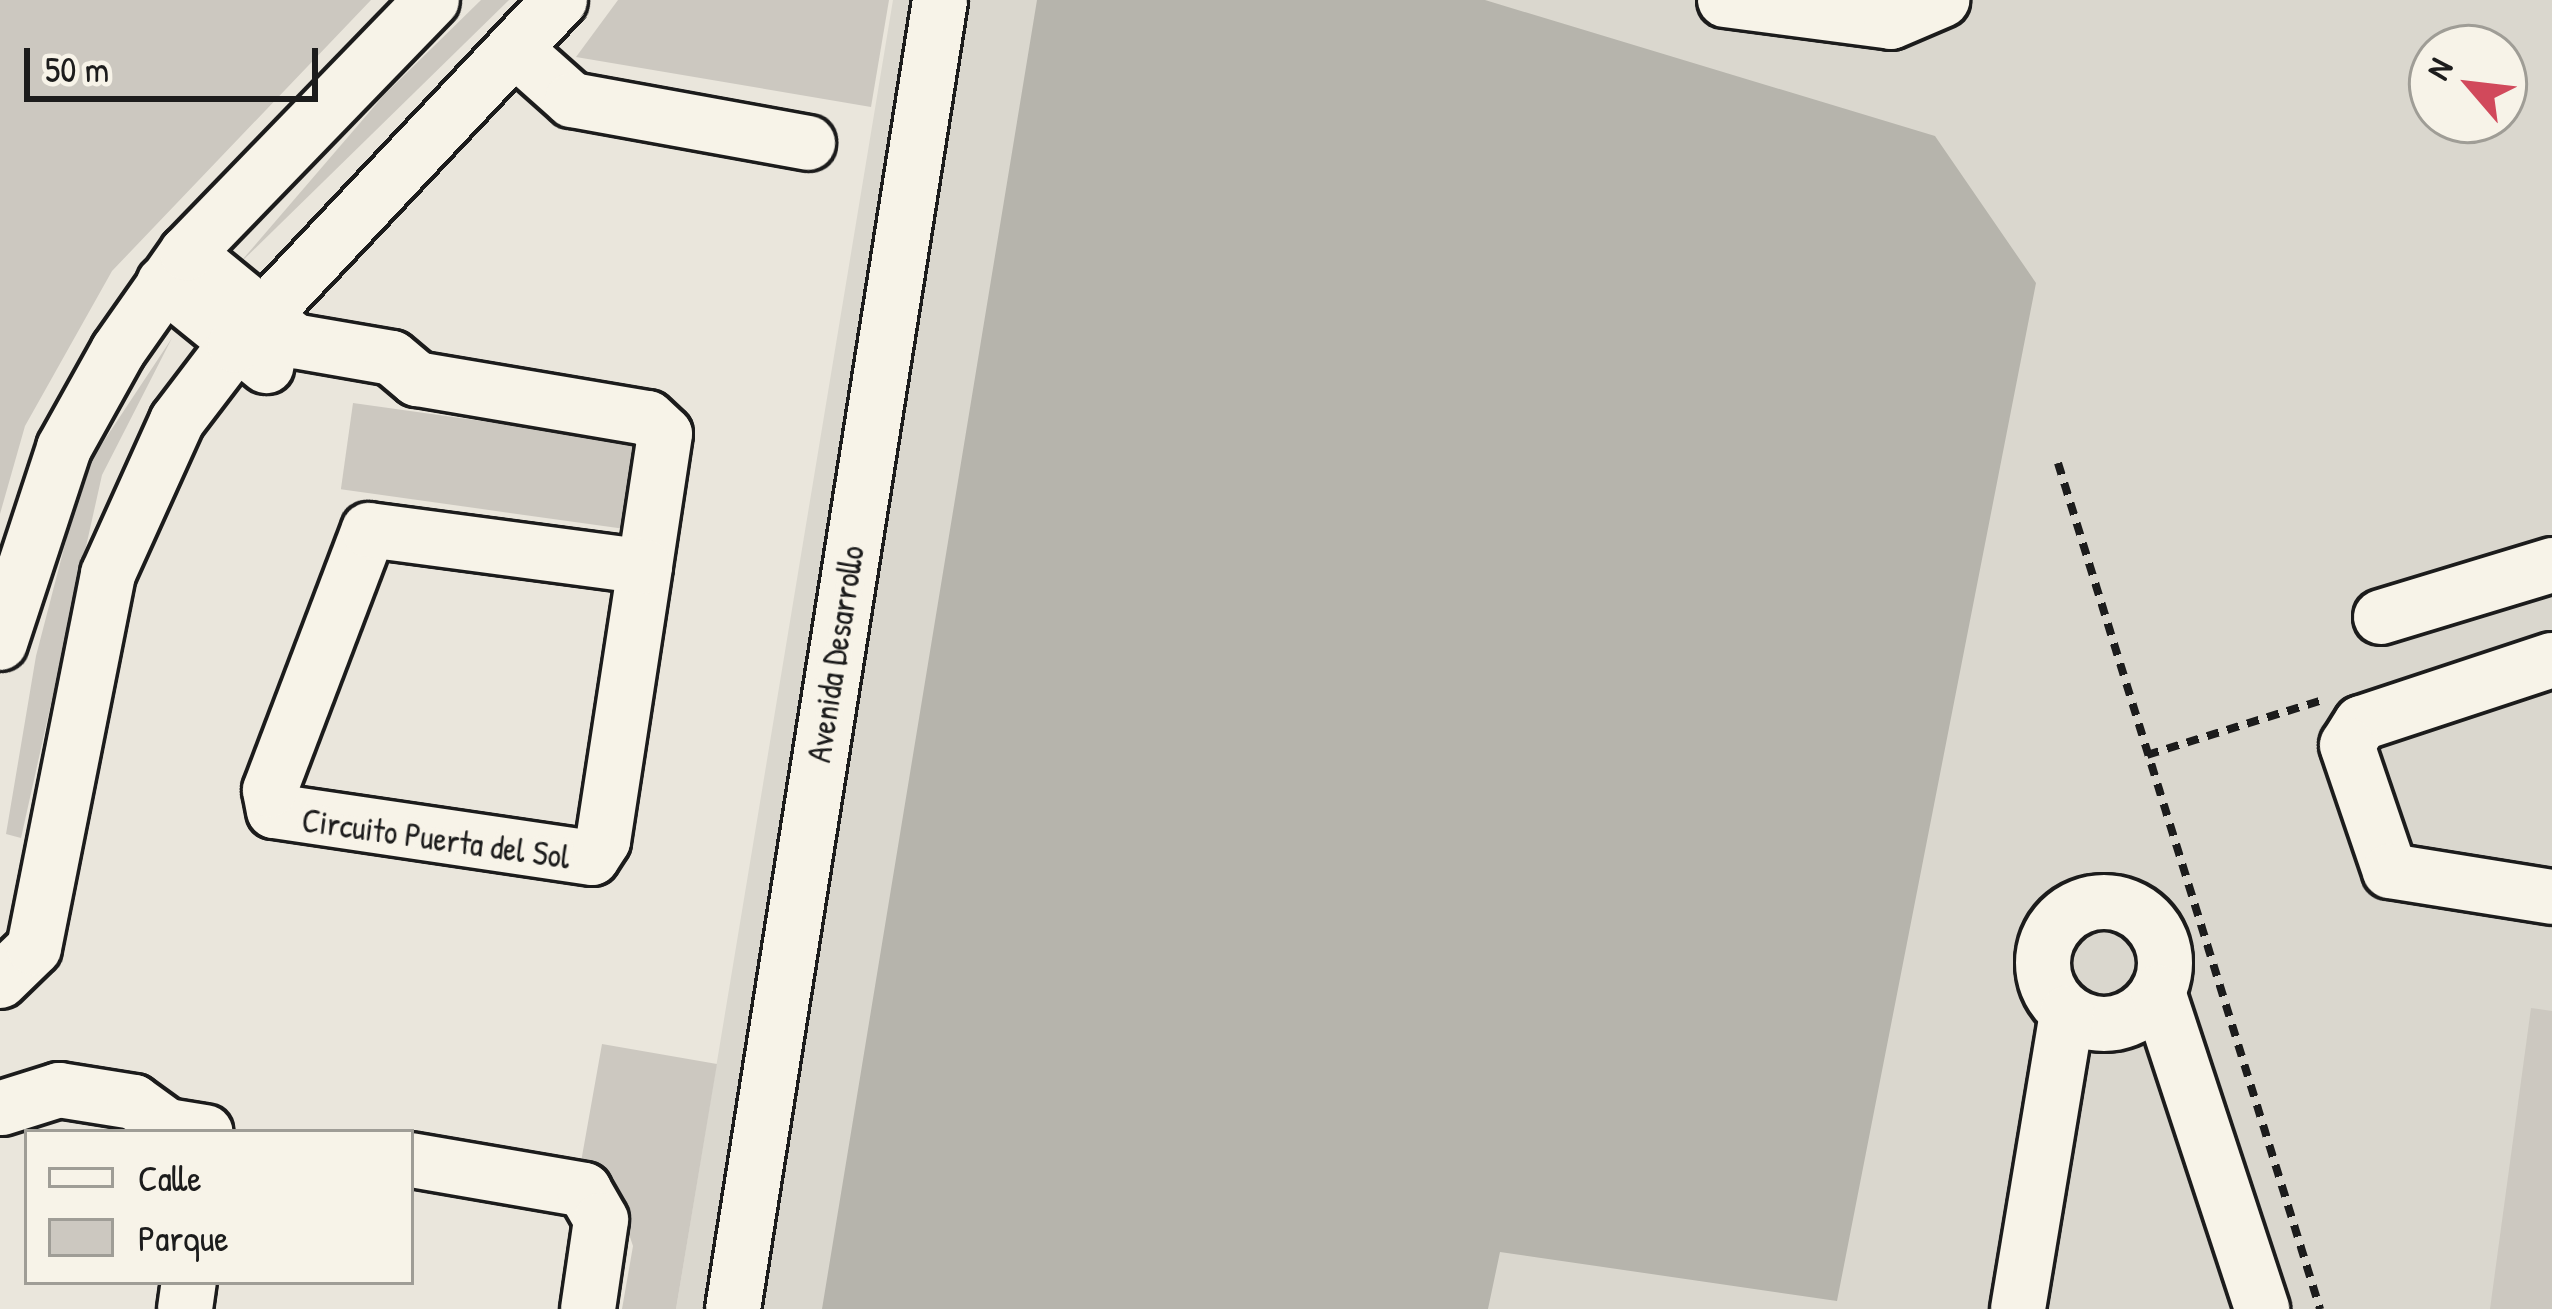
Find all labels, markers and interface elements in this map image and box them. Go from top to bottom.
scale bar [30,24,324,98]
north arrow [2408,24,2528,144]
text: 50 m [45,44,109,93]
text: N [2415,50,2462,87]
street label: Avenida Desarrollo [799,543,873,765]
street label: Circuito Puerta del Sol [299,801,573,877]
legend [24,1129,414,1285]
text: Calle [138,1153,202,1202]
text: Parque [138,1213,229,1262]

